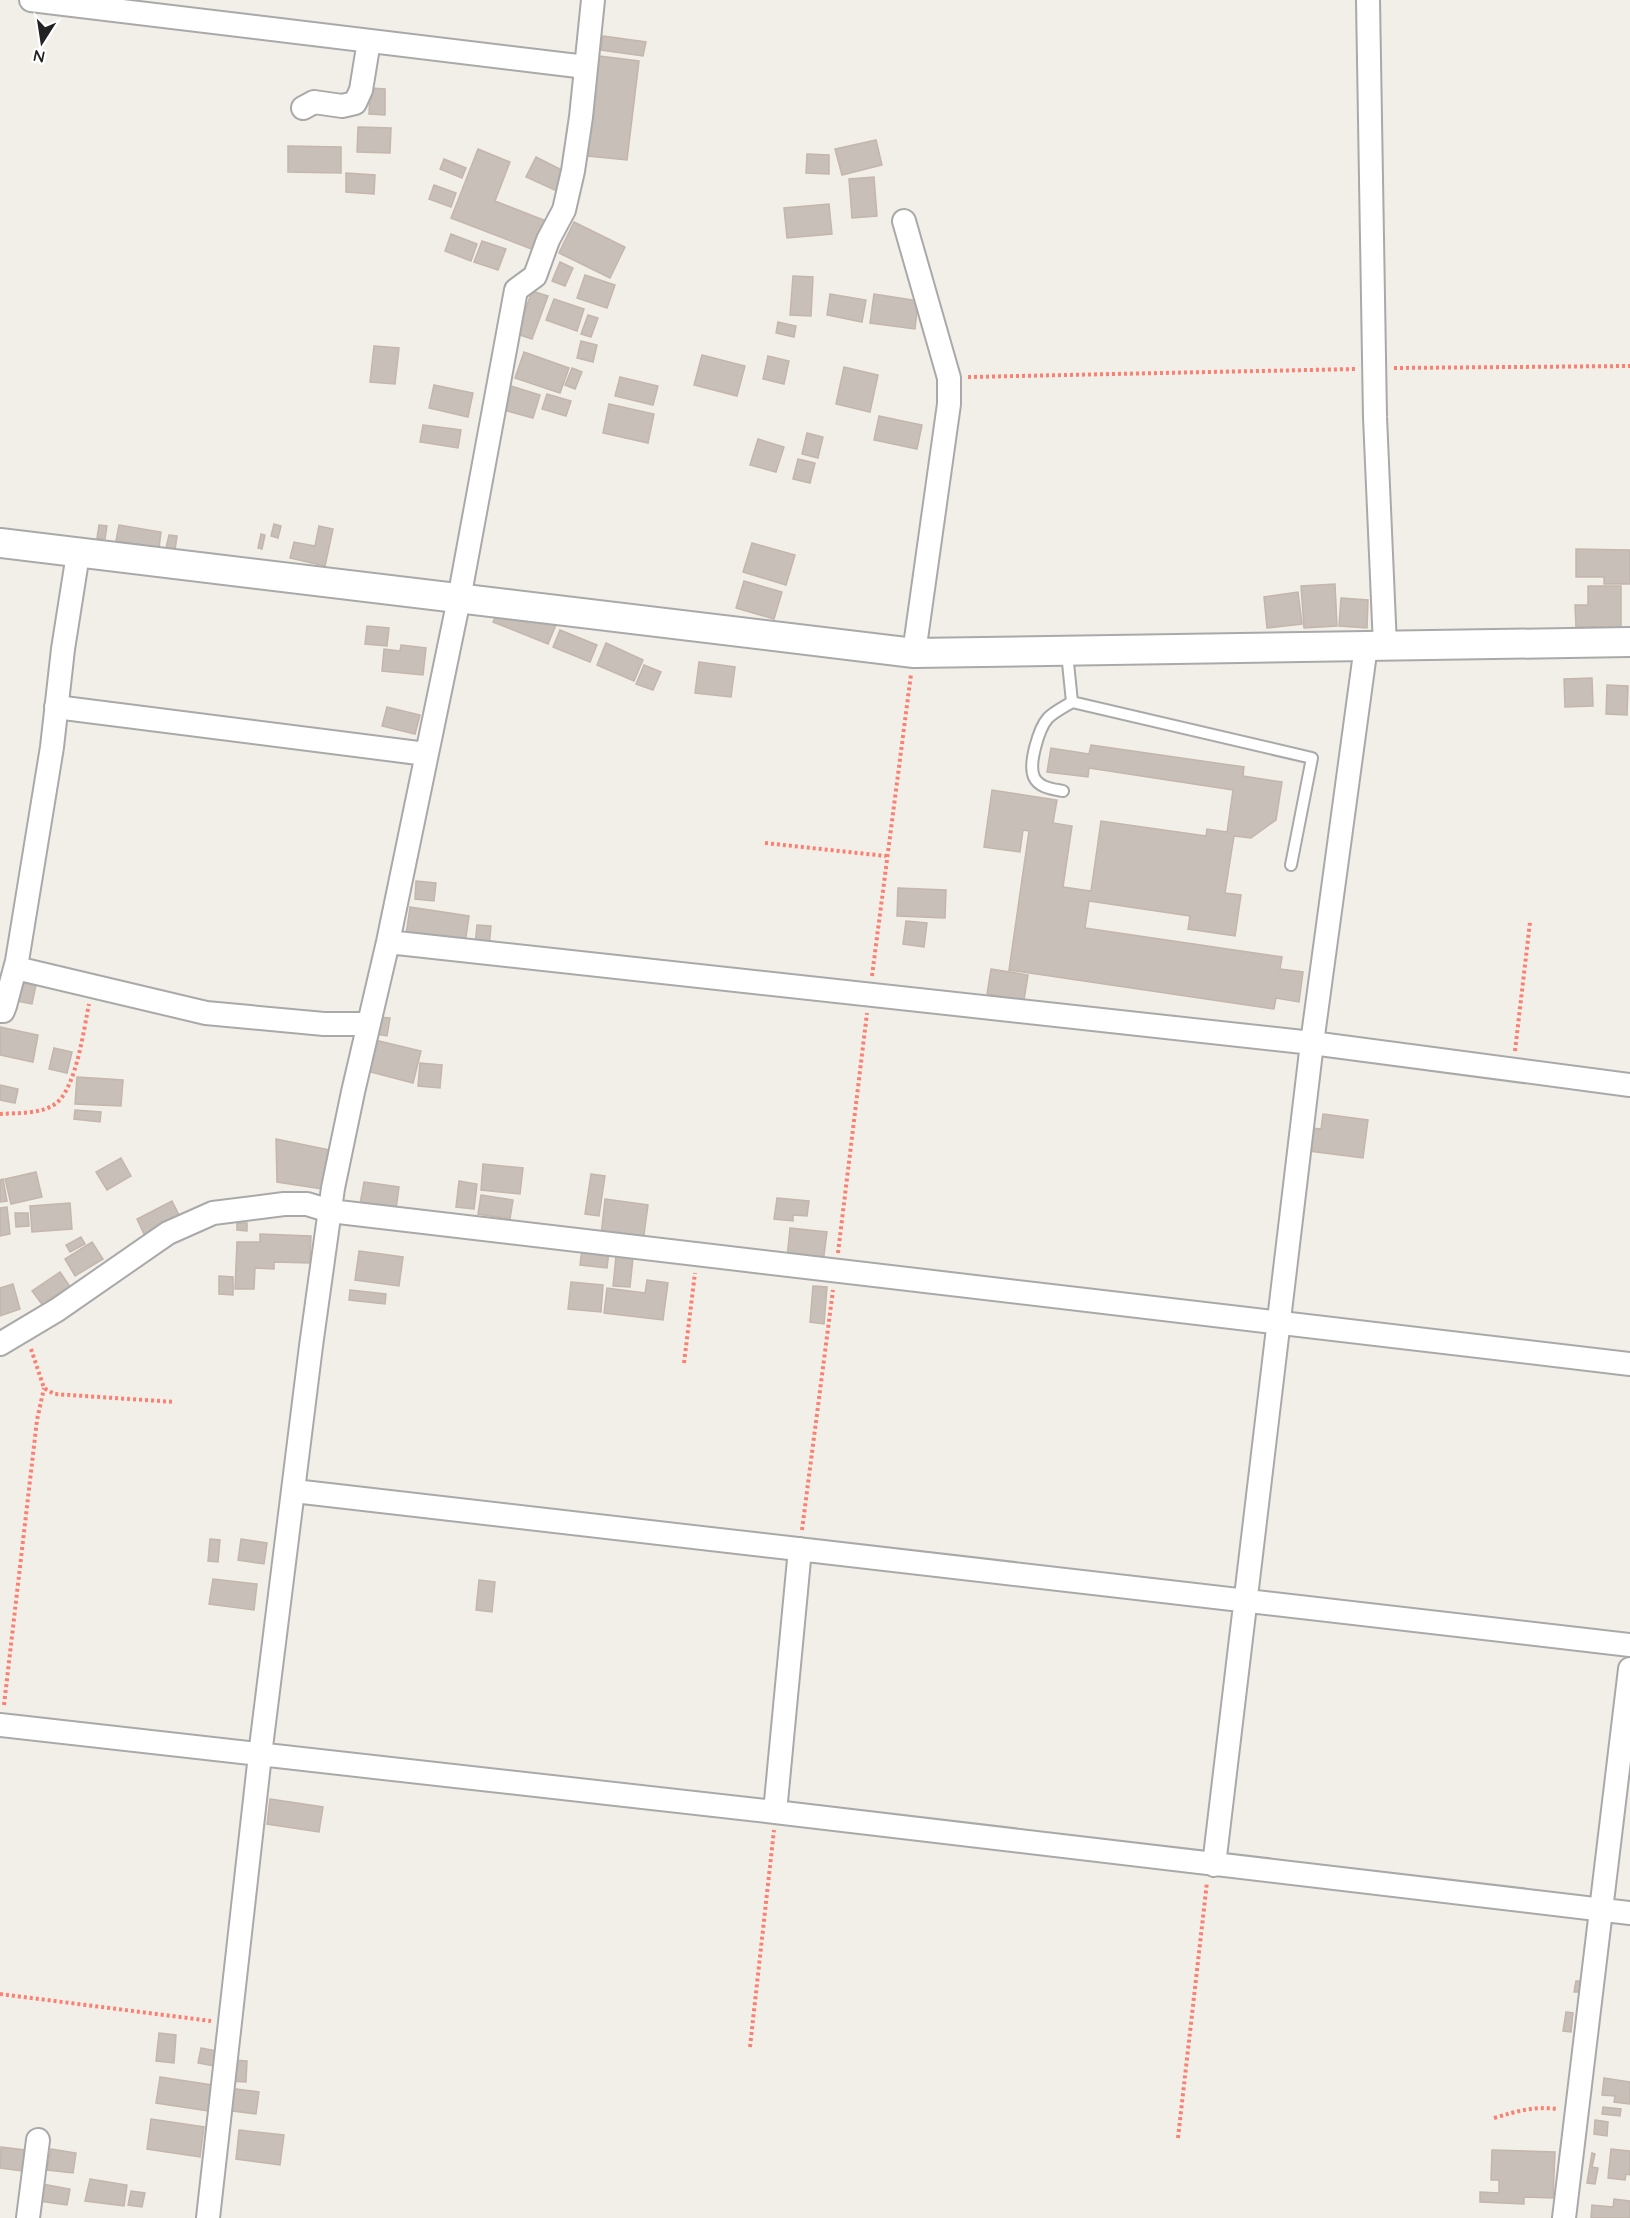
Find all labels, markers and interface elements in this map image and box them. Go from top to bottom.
north arrow [12,12,72,72]
text: N [31,46,47,68]

